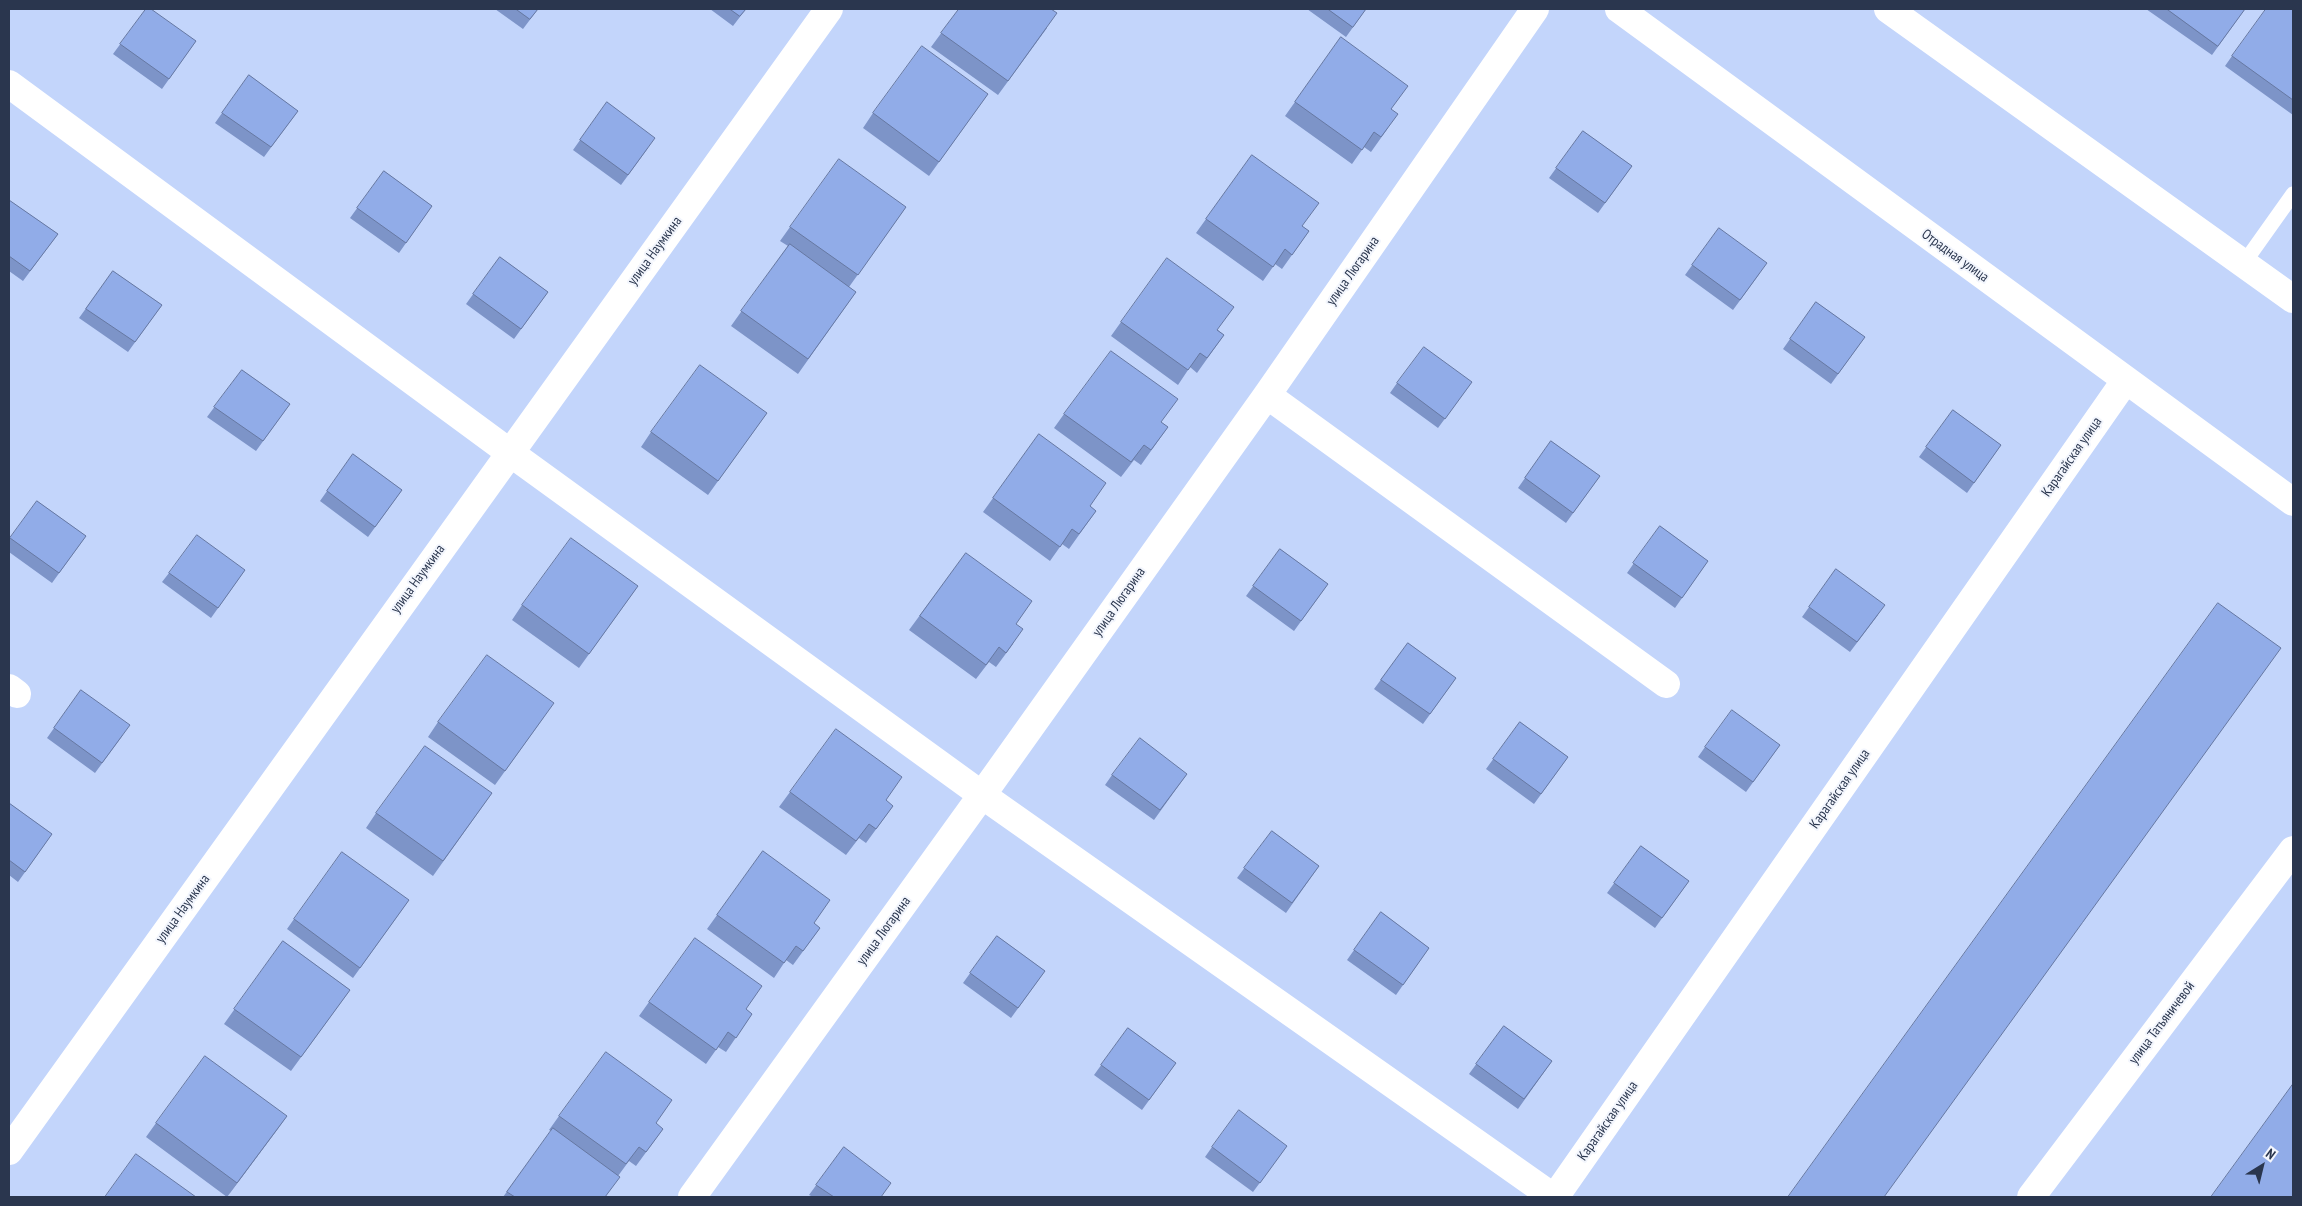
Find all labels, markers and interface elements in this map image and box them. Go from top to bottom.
street label: улица Наумкина [625,213,685,289]
street label: Отрадная улица [1918,226,1992,286]
street label: улица Люгарина [1323,233,1383,309]
street label: Карагайская улица [2038,414,2106,500]
street label: улица Наумкина [388,541,448,617]
street label: улица Люгарина [1089,564,1149,640]
street label: Карагайская улица [1806,746,1874,832]
street label: улица Наумкина [153,871,213,947]
street label: улица Люгарина [854,893,914,969]
street label: улица Татьяничевой [2126,978,2198,1068]
street label: Карагайская улица [1574,1078,1642,1164]
north arrow [2237,1141,2287,1191]
text: N [2262,1144,2279,1163]

